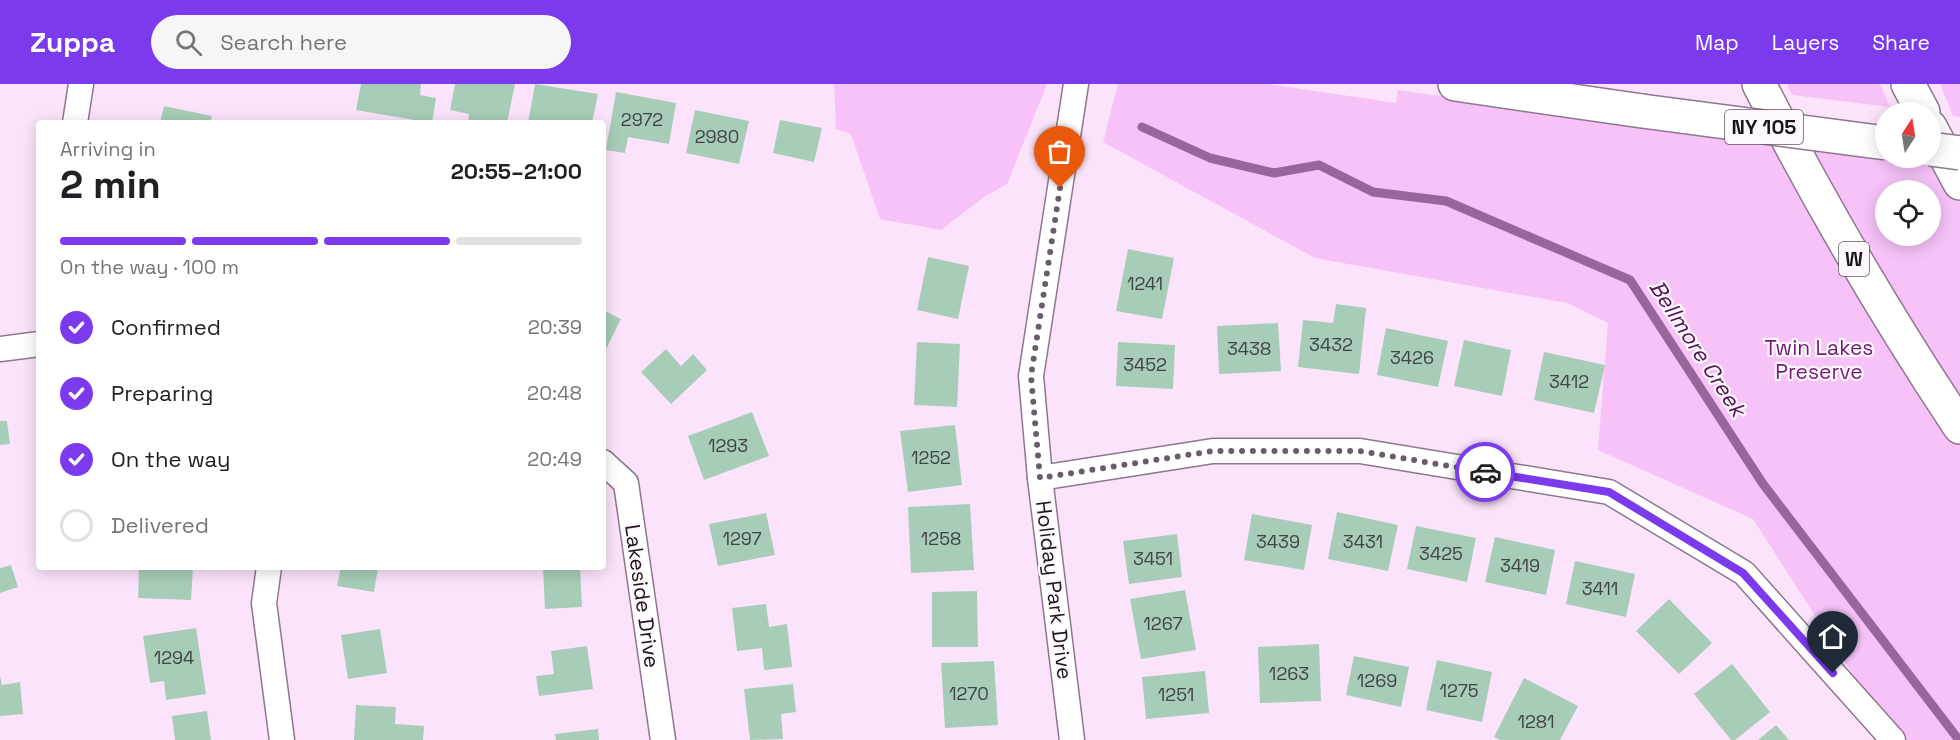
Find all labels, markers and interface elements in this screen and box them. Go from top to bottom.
search box [151,15,571,69]
text: Zuppa [30,24,115,60]
icon: search [172,26,205,59]
text: Search here [220,28,347,56]
text: Map [1695,29,1739,56]
text: Layers [1772,29,1839,56]
text: Share [1872,29,1930,56]
north arrow [1875,102,1941,168]
map controls [1875,102,1941,246]
house number: 2972 [621,108,663,131]
road number: NY 105 [1725,110,1803,144]
house number: 2980 [695,125,739,148]
pin [1034,126,1085,188]
icon: bag [1043,135,1076,168]
text: Arriving in [60,136,156,162]
text: 20:55–21:00 [451,157,582,185]
text: 2 min [60,160,161,209]
button: locate [1875,180,1941,246]
road number: W [1839,242,1869,276]
text: On the way · 100 m [60,254,239,280]
house number: 1241 [1127,272,1163,295]
water label: Bellmore Creek [1643,274,1754,423]
icon: check [60,311,93,344]
text: Confirmed [111,313,221,341]
text: 20:39 [528,314,582,340]
house number: 3432 [1309,333,1353,356]
park label: Twin Lakes Preserve [1765,334,1873,385]
house number: 3438 [1227,337,1271,360]
house number: 3426 [1390,346,1434,369]
house number: 3452 [1123,353,1167,376]
house number: 3412 [1549,370,1589,393]
icon: check [60,377,93,410]
text: Preparing [111,379,213,407]
text: 20:48 [527,380,582,406]
house number: 1293 [708,434,748,457]
courier [1455,442,1515,502]
icon: check [60,443,93,476]
text: On the way [111,445,230,473]
text: 20:49 [527,446,582,472]
house number: 1252 [911,446,951,469]
icon: car [1469,456,1502,489]
street label: Holiday Park Drive [1030,499,1079,681]
text: Delivered [111,511,209,539]
street label: Lakeside Drive [619,522,666,669]
house number: 1297 [722,527,762,550]
house number: 1258 [921,527,961,550]
house number: 3439 [1256,530,1300,553]
house number: 3431 [1343,530,1383,553]
house number: 3425 [1419,542,1463,565]
house number: 3451 [1133,547,1173,570]
house number: 3419 [1500,554,1540,577]
house number: 3411 [1582,577,1618,600]
pin [1807,611,1858,673]
house number: 1267 [1143,612,1183,635]
icon: home [1816,620,1849,653]
house number: 1294 [154,646,194,669]
house number: 1263 [1269,662,1309,685]
house number: 1269 [1357,669,1397,692]
house number: 1275 [1439,679,1479,702]
house number: 1270 [949,682,989,705]
house number: 1251 [1158,683,1194,706]
house number: 1281 [1517,710,1555,733]

